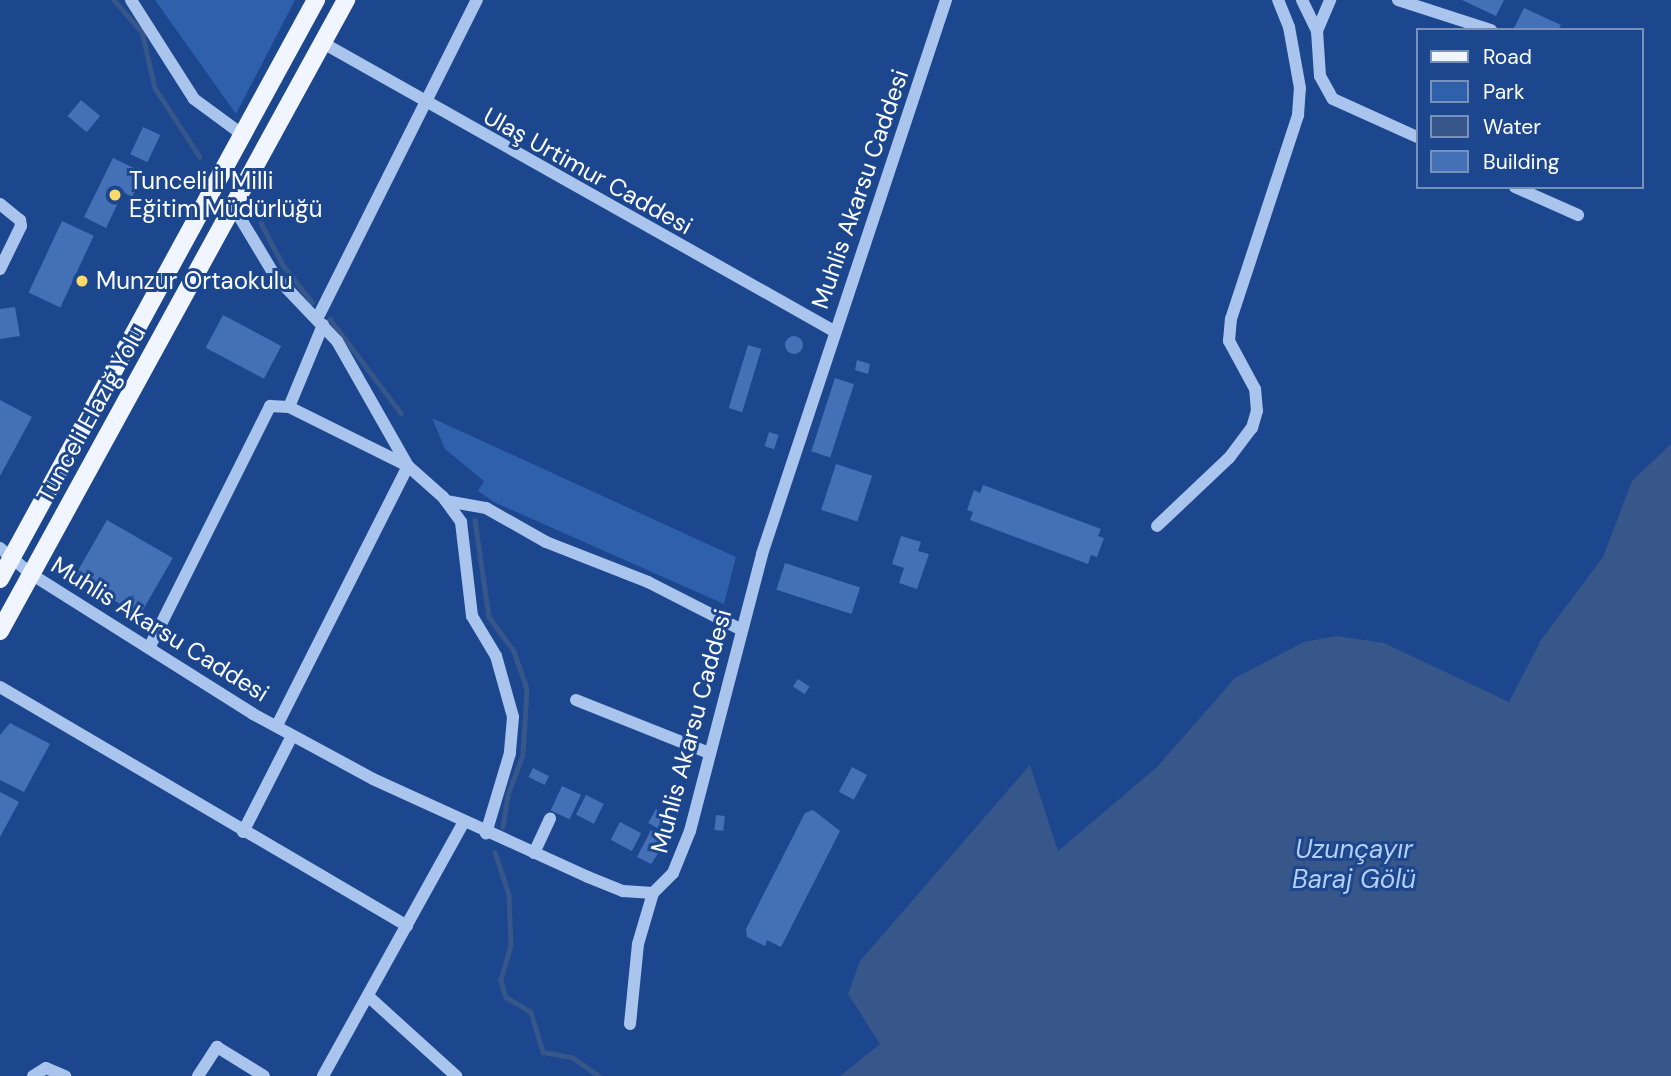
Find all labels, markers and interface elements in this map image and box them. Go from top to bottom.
legend [1416,28,1643,189]
text: Road [1483,43,1532,71]
street label: Muhlis Akarsu Caddesi [806,66,914,312]
text: Park [1483,78,1524,106]
street label: Ulaş Urtimur Caddesi [478,102,698,240]
text: Water [1483,113,1541,141]
text: Building [1483,148,1559,176]
place label: Tunceli İl Milli Eğitim Müdürlüğü [129,167,323,223]
marker: Tunceli İl Milli Eğitim Müdürlüğü [107,187,123,203]
place label: Munzur Ortaokulu [96,267,293,295]
marker: Munzur Ortaokulu [74,273,90,289]
street label: Tunceli Elazığ Yolu [30,320,152,508]
street label: Muhlis Akarsu Caddesi [46,550,274,708]
street label: Muhlis Akarsu Caddesi [645,606,737,856]
water label: Uzunçayır Baraj Gölü [1292,834,1416,896]

